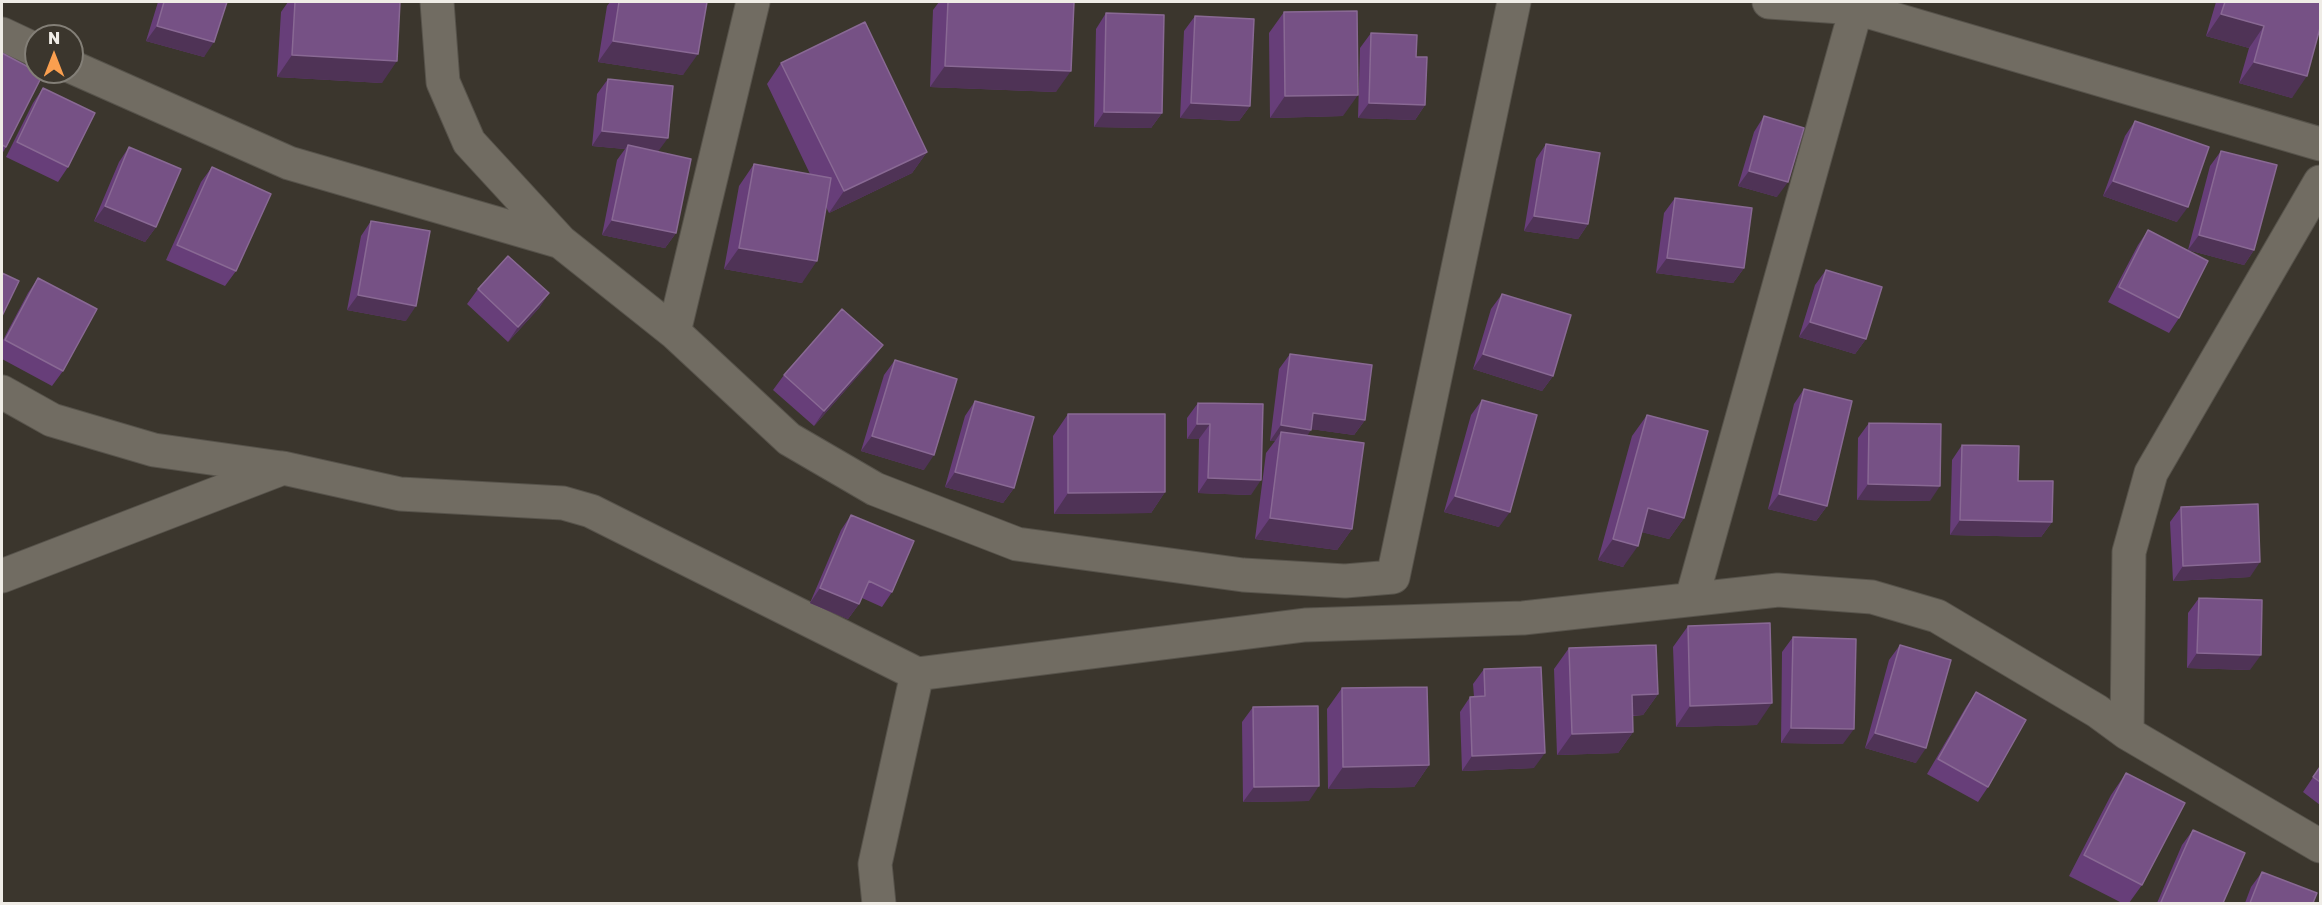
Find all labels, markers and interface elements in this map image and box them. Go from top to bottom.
north arrow [24,24,84,84]
text: N [48,28,60,48]

